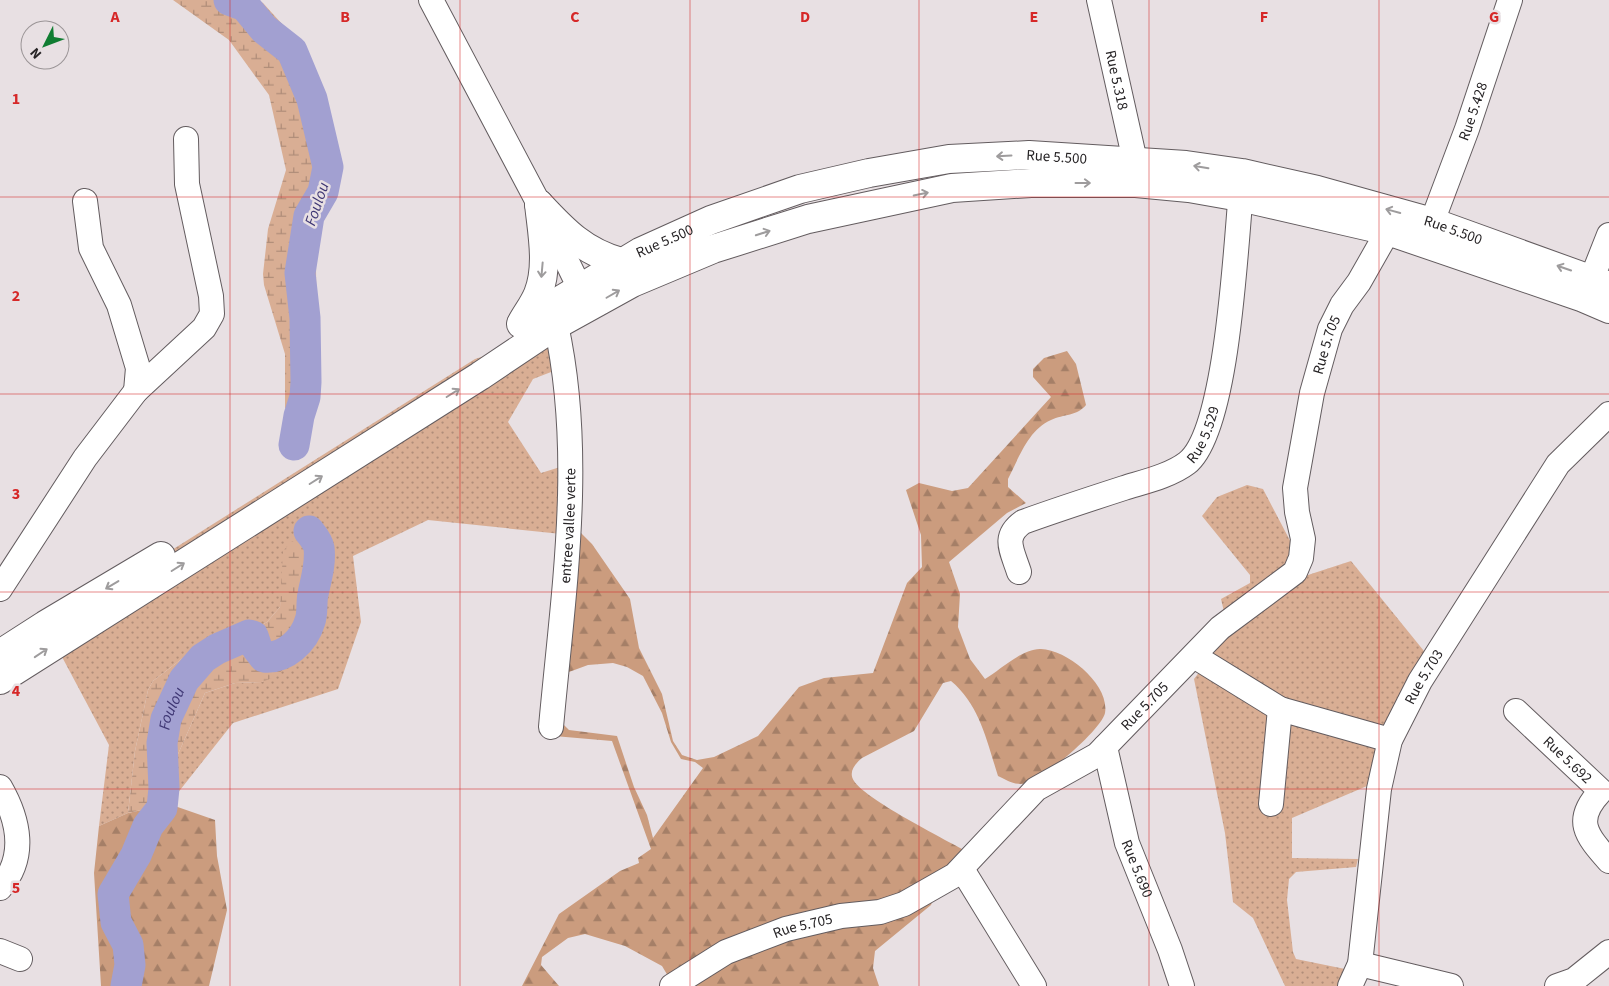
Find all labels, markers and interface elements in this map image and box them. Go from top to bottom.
text: A [109,6,120,28]
text: B [340,6,350,28]
text: C [570,6,580,28]
text: D [800,6,810,28]
text: E [1030,6,1038,28]
text: F [1260,6,1268,28]
text: G [1489,6,1499,28]
north arrow [20,20,70,70]
text: N [26,43,47,63]
street label: Rue 5.318 [1100,48,1134,112]
street label: Rue 5.428 [1453,79,1492,144]
text: 1 [12,88,20,110]
street label: Rue 5.500 [1026,144,1088,169]
one-way arrow [996,151,1012,161]
one-way arrow [1193,162,1209,172]
one-way arrow [1074,178,1090,188]
water label: Foulou [299,179,335,229]
one-way arrow [912,188,928,198]
one-way arrow [1385,205,1401,215]
street label: Rue 5.500 [1422,210,1485,250]
street label: Rue 5.500 [633,219,697,263]
one-way arrow [755,228,771,237]
one-way arrow [538,261,547,277]
one-way arrow [1556,263,1572,272]
text: 2 [12,285,20,307]
one-way arrow [605,288,619,298]
street label: Rue 5.705 [1307,312,1346,377]
one-way arrow [446,388,460,398]
street label: Rue 5.529 [1181,404,1224,468]
street label: entree vallee verte [554,468,581,584]
one-way arrow [308,475,322,485]
text: 3 [12,483,20,505]
one-way arrow [171,562,185,572]
one-way arrow [105,581,119,591]
street label: Rue 5.703 [1399,645,1448,708]
one-way arrow [33,648,47,658]
street label: Rue 5.705 [1116,677,1173,735]
text: 4 [12,680,21,702]
water label: Foulou [153,684,190,731]
street label: Rue 5.692 [1538,731,1597,788]
street label: Rue 5.690 [1116,836,1158,901]
text: 5 [12,877,20,899]
street label: Rue 5.705 [770,908,834,944]

